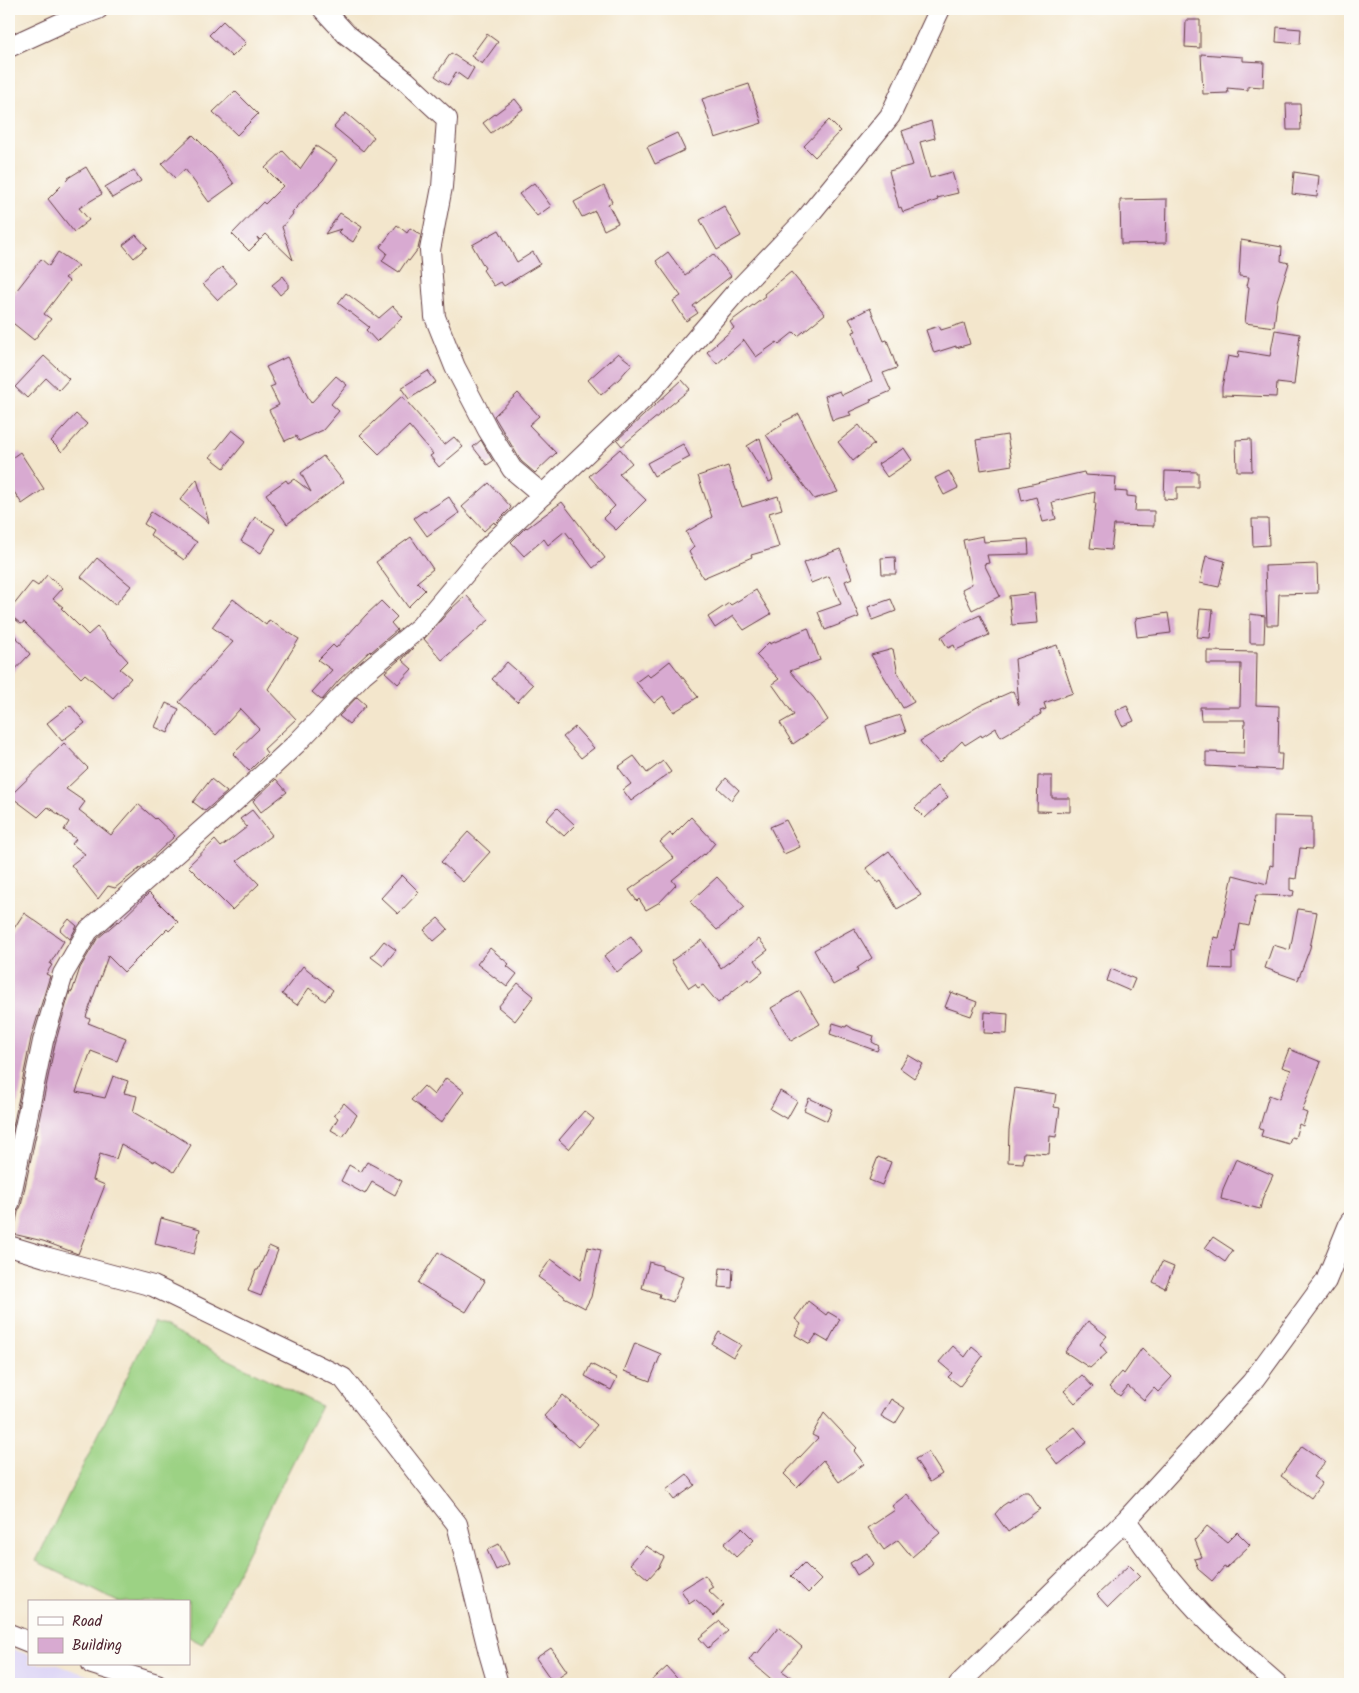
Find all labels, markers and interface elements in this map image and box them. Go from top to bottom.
legend [28,1600,190,1666]
text: Road [72,1610,103,1634]
text: Building [72,1634,122,1658]

